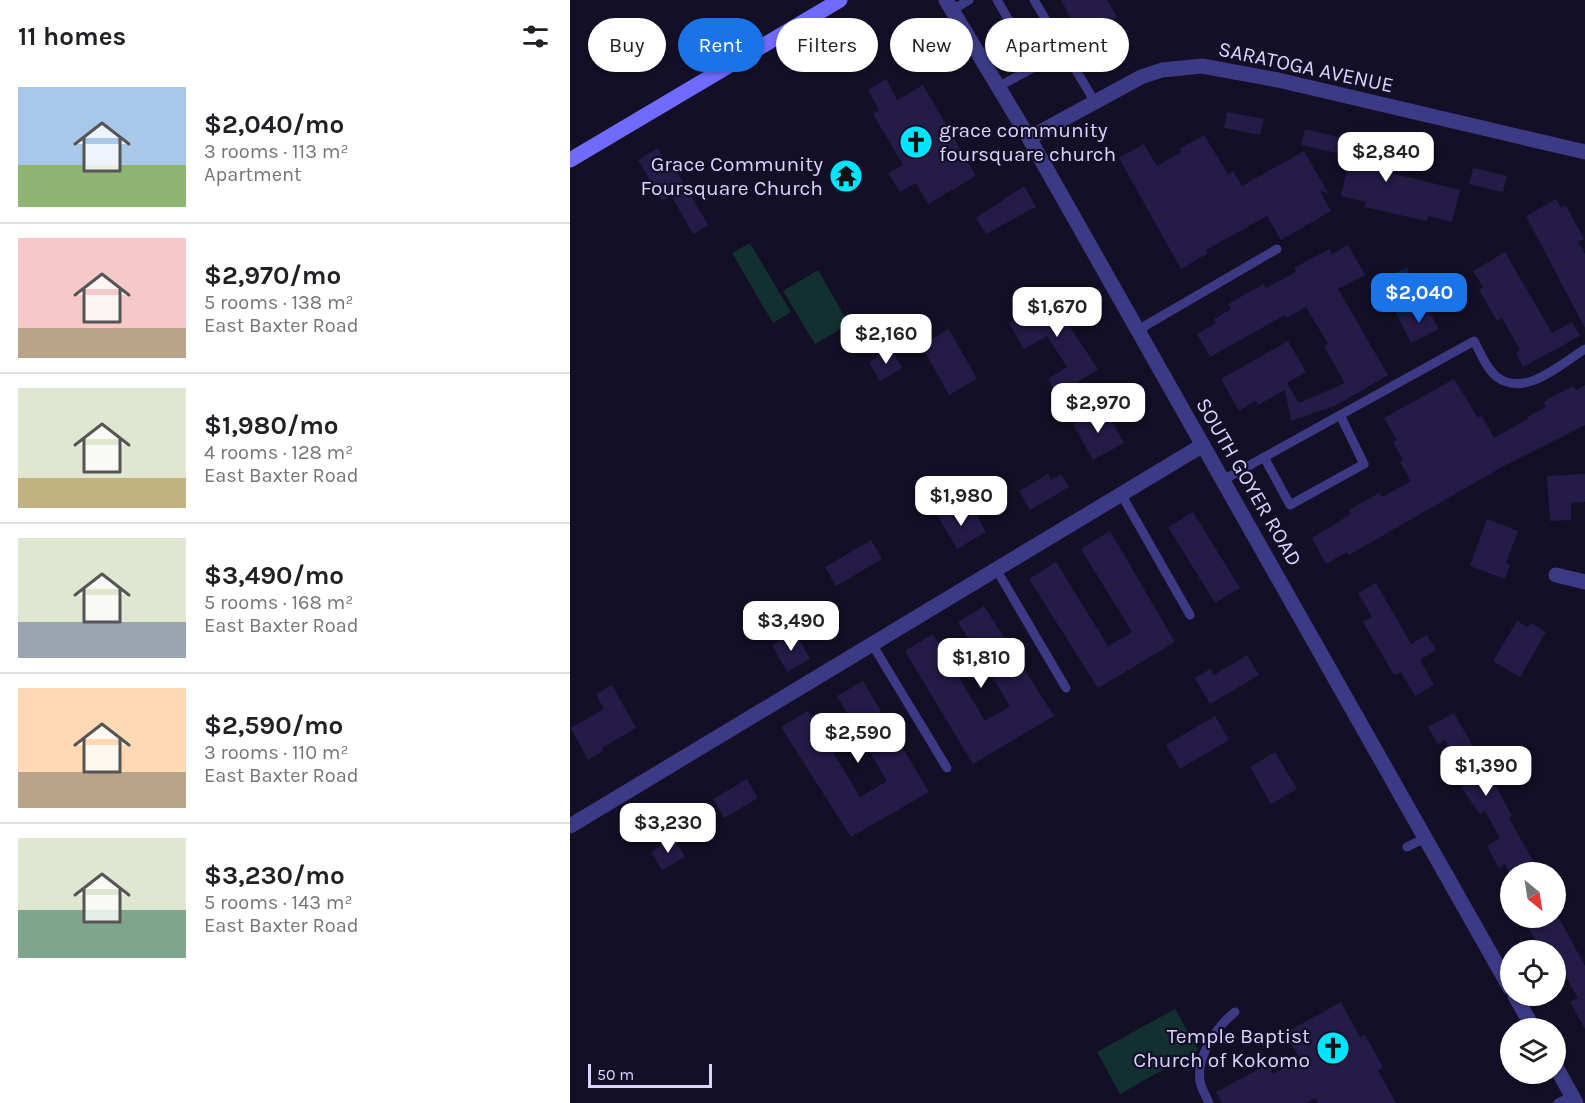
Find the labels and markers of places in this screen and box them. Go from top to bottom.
place label: grace community foursquare church [939,118,1116,166]
church icon: grace community foursquare church [898,124,934,160]
pin: $2,840 [1337,132,1435,183]
place label: Grace Community Foursquare Church [640,152,823,200]
temple icon: Grace Community Foursquare Church [828,158,864,194]
pin: $2,040 [1370,273,1468,324]
pin: $1,670 [1008,287,1106,338]
pin: $2,160 [837,314,935,365]
pin: $2,970 [1049,383,1147,434]
pin: $1,980 [912,476,1010,527]
pin: $3,490 [742,601,840,652]
pin: $1,810 [932,638,1030,689]
pin: $2,590 [809,713,907,764]
pin: $1,390 [1437,746,1535,797]
pin: $3,230 [619,803,717,854]
place label: Temple Baptist Church of Kokomo [1133,1024,1310,1072]
church icon: Temple Baptist Church of Kokomo [1315,1030,1351,1066]

